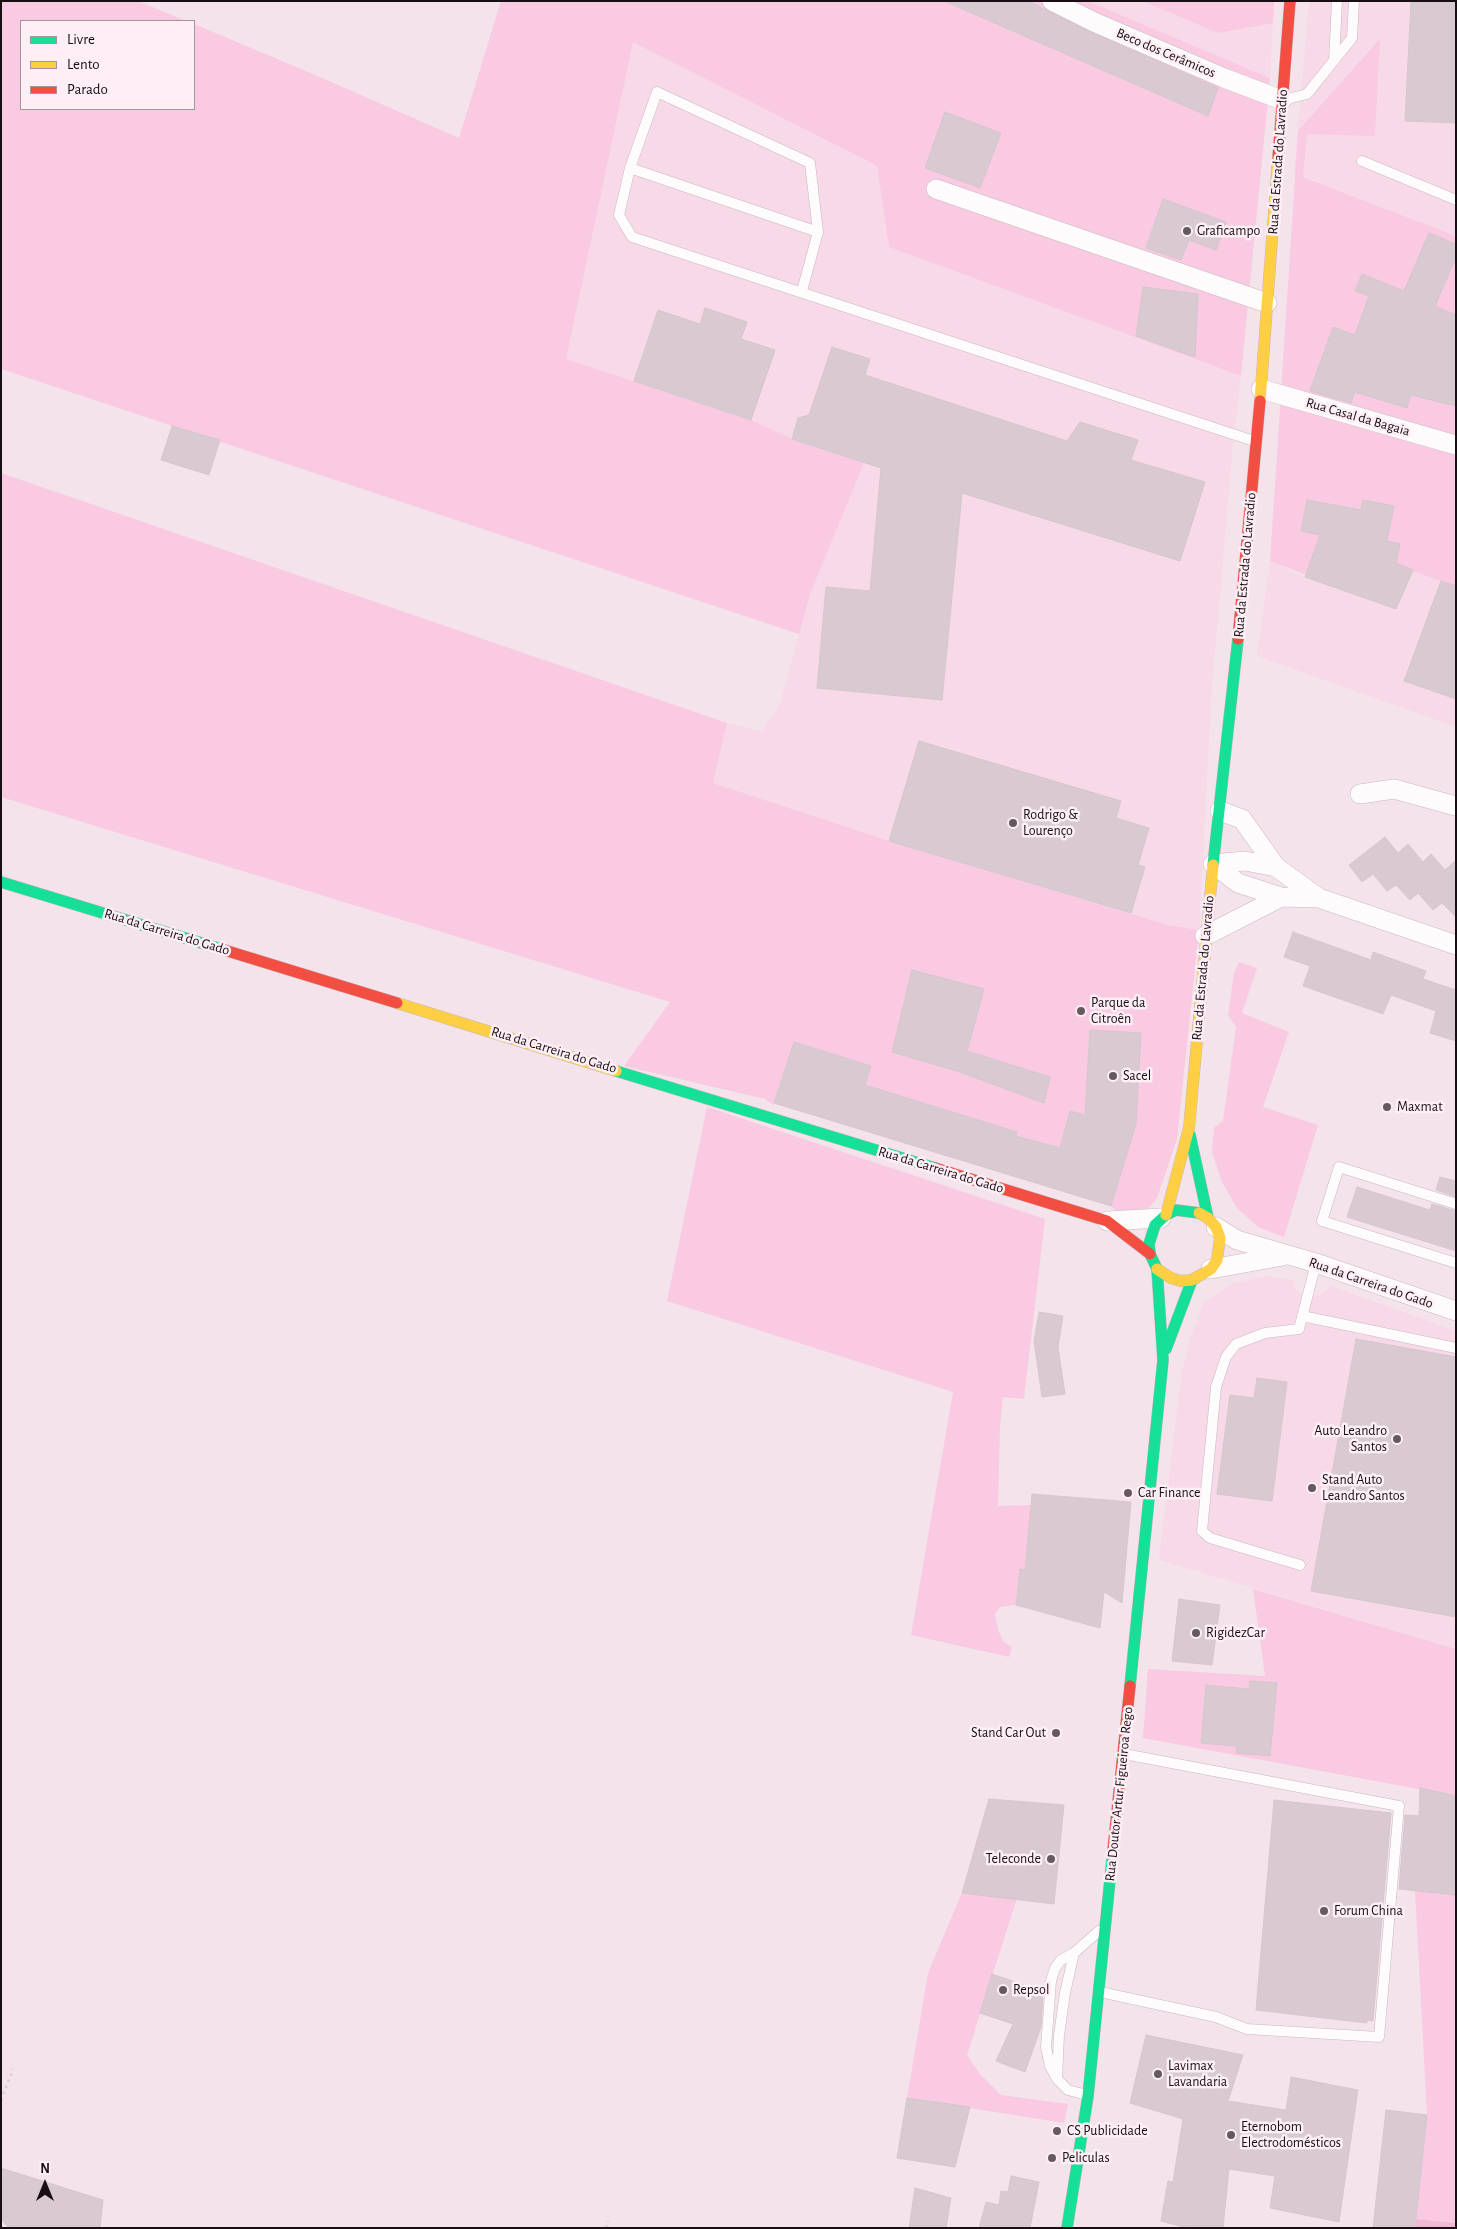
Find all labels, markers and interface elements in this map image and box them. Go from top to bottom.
legend [20,20,195,110]
street label: Beco dos Cerâmicos [1114,25,1218,81]
text: Livre [67,32,95,47]
text: Lento [67,57,100,72]
text: Parado [67,82,108,97]
street label: Rua da Estrada do Lavradio [1265,89,1291,235]
place label: Graficampo [1197,223,1260,239]
marker: Graficampo [1181,225,1193,237]
street label: Rua Casal da Bagaia [1304,394,1412,440]
street label: Rua da Estrada do Lavradio [1230,492,1260,638]
place label: Rodrigo & Lourenço [1023,807,1078,840]
marker: Rodrigo & Lourenço [1007,817,1019,829]
street label: Rua da Estrada do Lavradio [1188,895,1218,1041]
street label: Rua da Carreira do Gado [102,905,232,959]
place label: Parque da Citroên [1091,995,1146,1028]
marker: Parque da Citroên [1075,1005,1087,1017]
street label: Rua da Carreira do Gado [489,1023,619,1077]
place label: Sacel [1123,1068,1151,1084]
marker: Sacel [1107,1070,1119,1082]
place label: Maxmat [1397,1099,1443,1115]
marker: Maxmat [1381,1101,1393,1113]
street label: Rua da Carreira do Gado [876,1143,1006,1197]
street label: Rua da Carreira do Gado [1307,1254,1435,1312]
place label: Auto Leandro Santos [1314,1423,1387,1455]
marker: Auto Leandro Santos [1391,1433,1403,1445]
place label: Stand Auto Leandro Santos [1322,1472,1405,1504]
marker: Stand Auto Leandro Santos [1306,1482,1318,1494]
place label: Car Finance [1138,1485,1201,1501]
marker: Car Finance [1122,1487,1134,1499]
place label: RigidezCar [1206,1625,1265,1641]
marker: RigidezCar [1190,1627,1202,1639]
street label: Rua Doutor Artur Figueiroa Rego [1101,1706,1137,1882]
place label: Stand Car Out [971,1725,1046,1741]
marker: Stand Car Out [1050,1727,1062,1739]
place label: Teleconde [986,1851,1041,1867]
marker: Teleconde [1045,1853,1057,1865]
place label: Forum China [1334,1903,1403,1919]
marker: Forum China [1318,1905,1330,1917]
place label: Repsol [1013,1982,1049,1998]
marker: Repsol [997,1984,1009,1996]
place label: Lavimax Lavandaria [1168,2058,1227,2090]
marker: Lavimax Lavandaria [1152,2068,1164,2080]
place label: Eternobom Electrodomésticos [1241,2119,1341,2152]
place label: CS Publicidade [1067,2123,1148,2139]
marker: CS Publicidade [1051,2125,1063,2137]
marker: Eternobom Electrodomésticos [1225,2129,1237,2141]
place label: Peliculas [1062,2150,1110,2166]
marker: Peliculas [1046,2152,1058,2164]
north arrow [20,2159,70,2209]
text: N [40,2162,50,2176]

